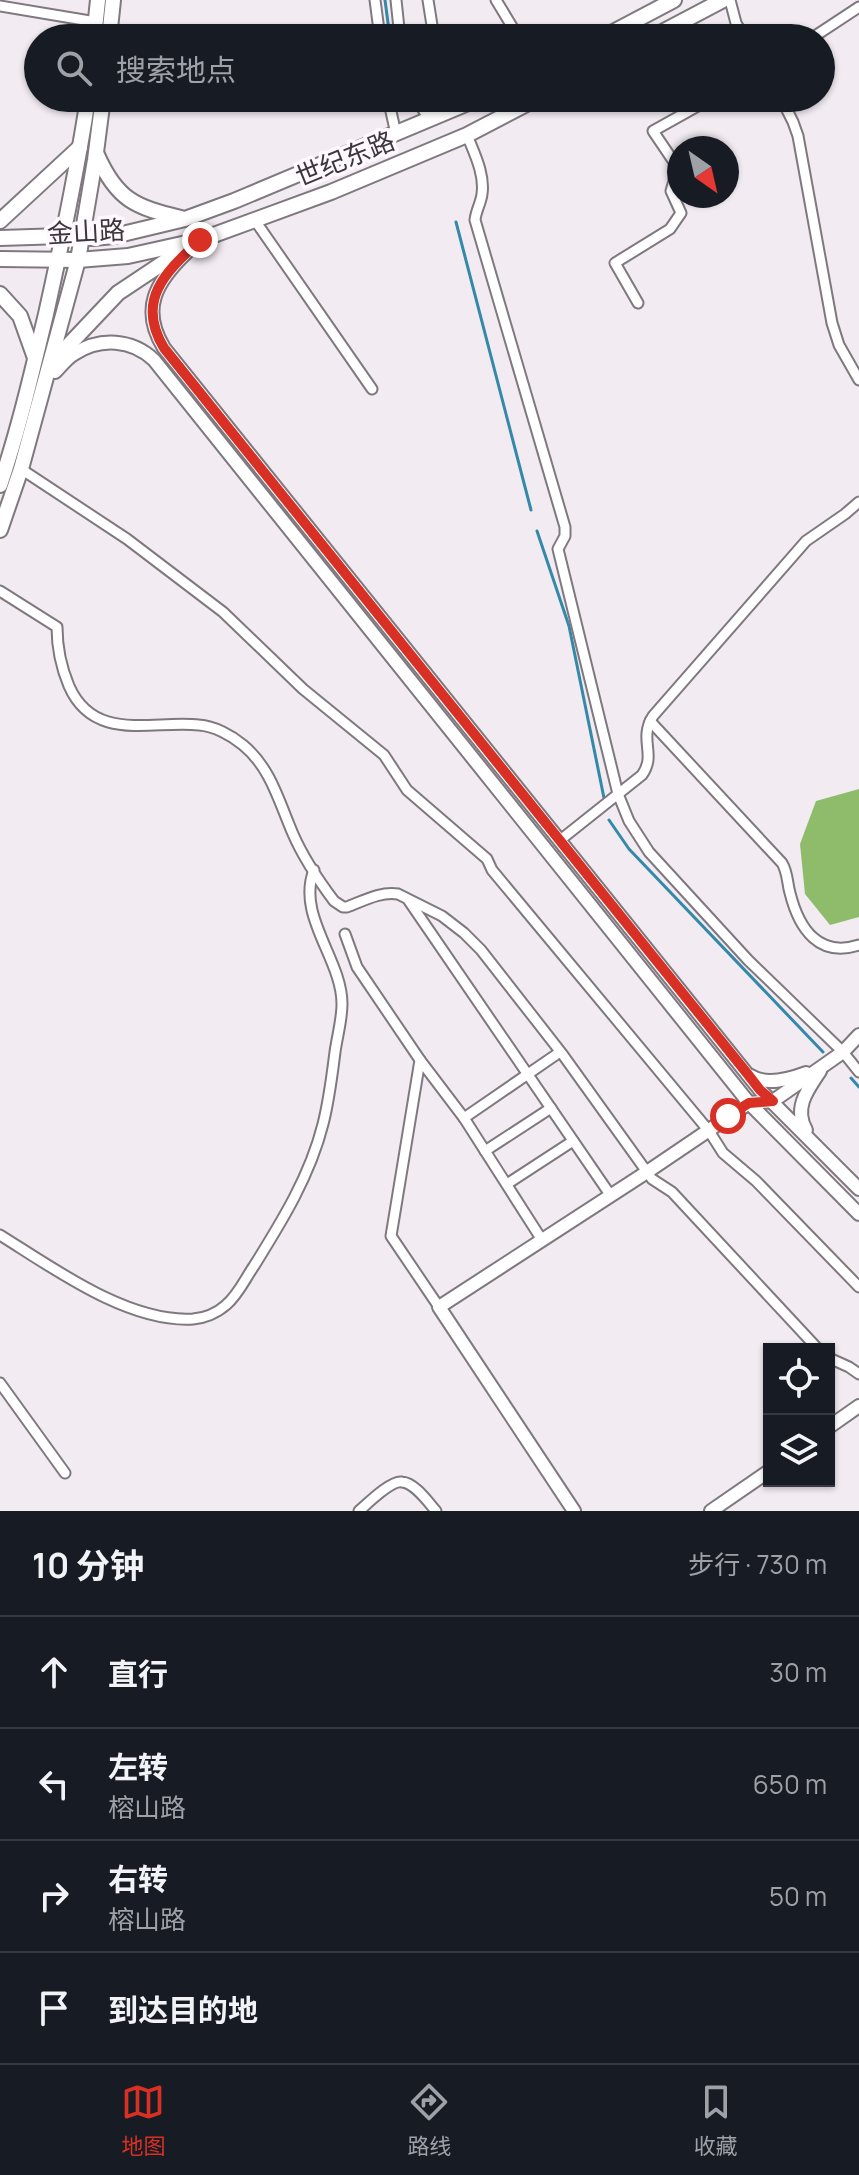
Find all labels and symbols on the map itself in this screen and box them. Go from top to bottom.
street label: 世纪东路 [290,122,400,194]
north arrow [667,136,739,208]
street label: 金山路 [46,211,126,251]
route end [182,222,218,258]
route start [710,1098,746,1134]

